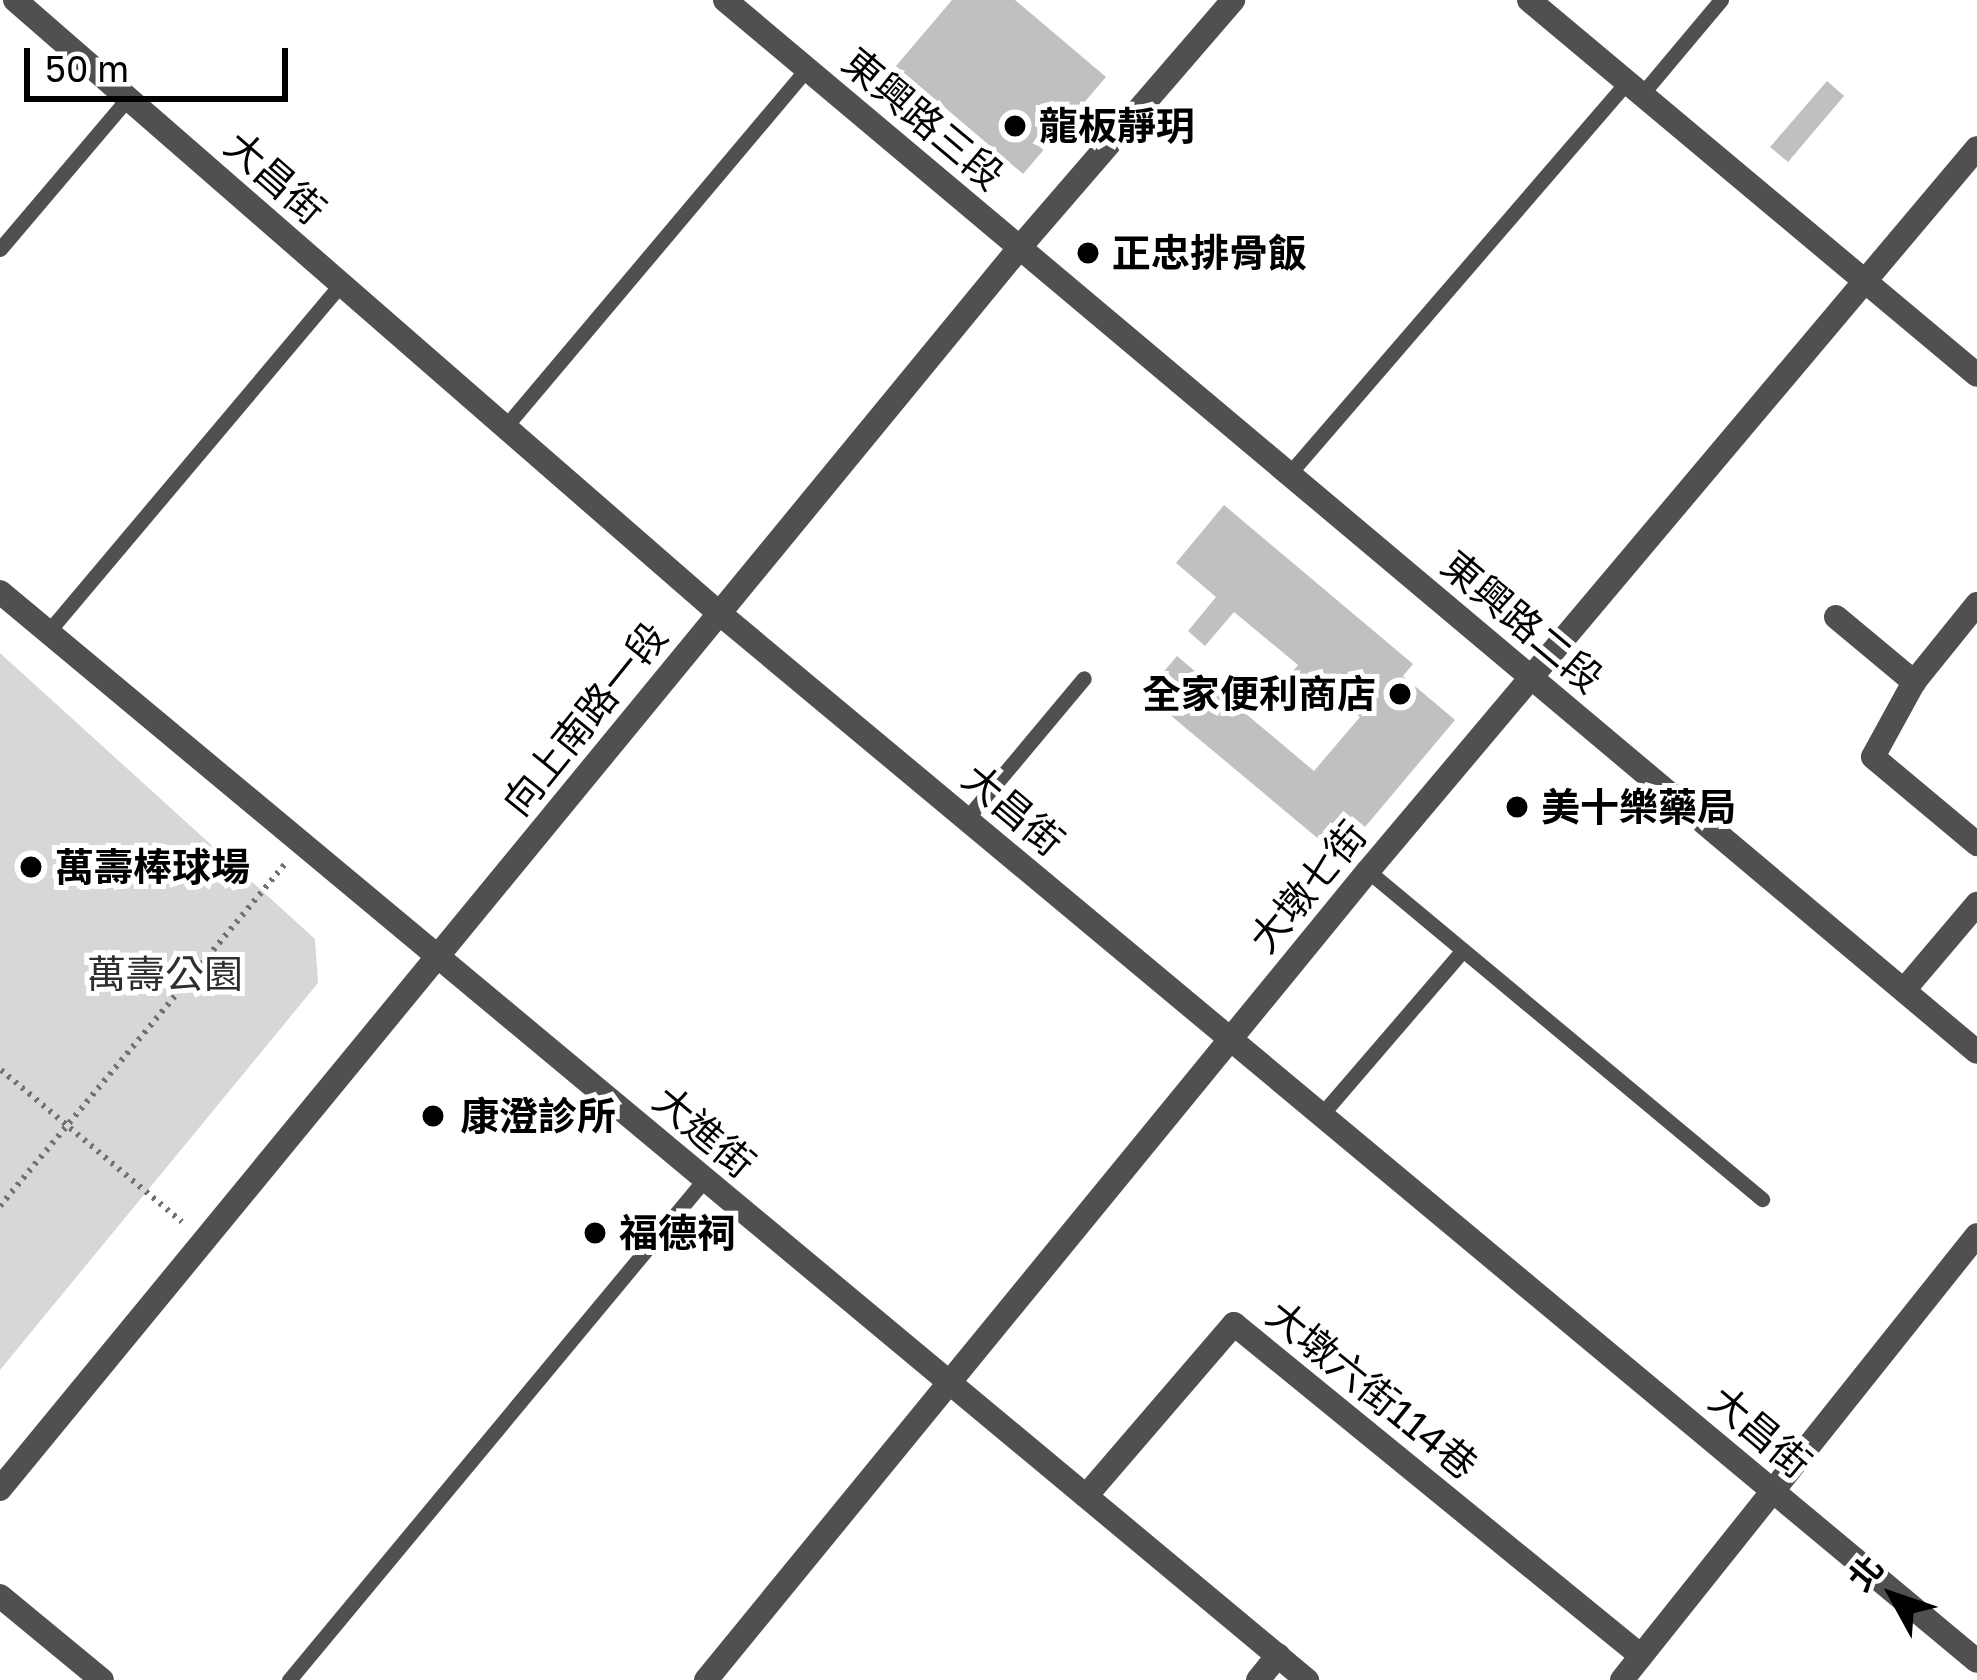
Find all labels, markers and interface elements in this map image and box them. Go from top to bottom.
scale bar [30,24,294,98]
street label: 東興路三段 [833,38,1013,200]
text: 50 m [45,47,129,90]
place label: 龍板靜玥 [1039,103,1195,149]
marker: 龍板靜玥 [1002,113,1028,139]
street label: 大昌街 [215,122,335,234]
place label: 正忠排骨飯 [1112,230,1307,276]
marker: 正忠排骨飯 [1075,240,1101,266]
street label: 東興路二段 [1432,541,1612,703]
street label: 向上南路一段 [493,613,677,825]
place label: 全家便利商店 [1142,671,1376,717]
marker: 全家便利商店 [1387,681,1413,707]
street label: 大昌街 [953,754,1073,866]
place label: 美十樂藥局 [1541,784,1736,830]
marker: 美十樂藥局 [1504,794,1530,820]
street label: 大墩七街 [1240,812,1376,962]
place label: 萬壽棒球場 [55,844,250,890]
marker: 萬壽棒球場 [18,854,44,880]
park label: 萬壽公園 [87,951,243,997]
street label: 大進街 [644,1076,764,1188]
place label: 康澄診所 [460,1093,616,1139]
marker: 康澄診所 [417,1100,449,1132]
place label: 福德祠 [619,1210,736,1256]
marker: 福德祠 [582,1220,608,1246]
street label: 大墩六街114巷 [1258,1291,1486,1489]
street label: 大昌街 [1700,1376,1820,1488]
north arrow [1833,1536,1953,1656]
text: 北 [1839,1547,1891,1598]

